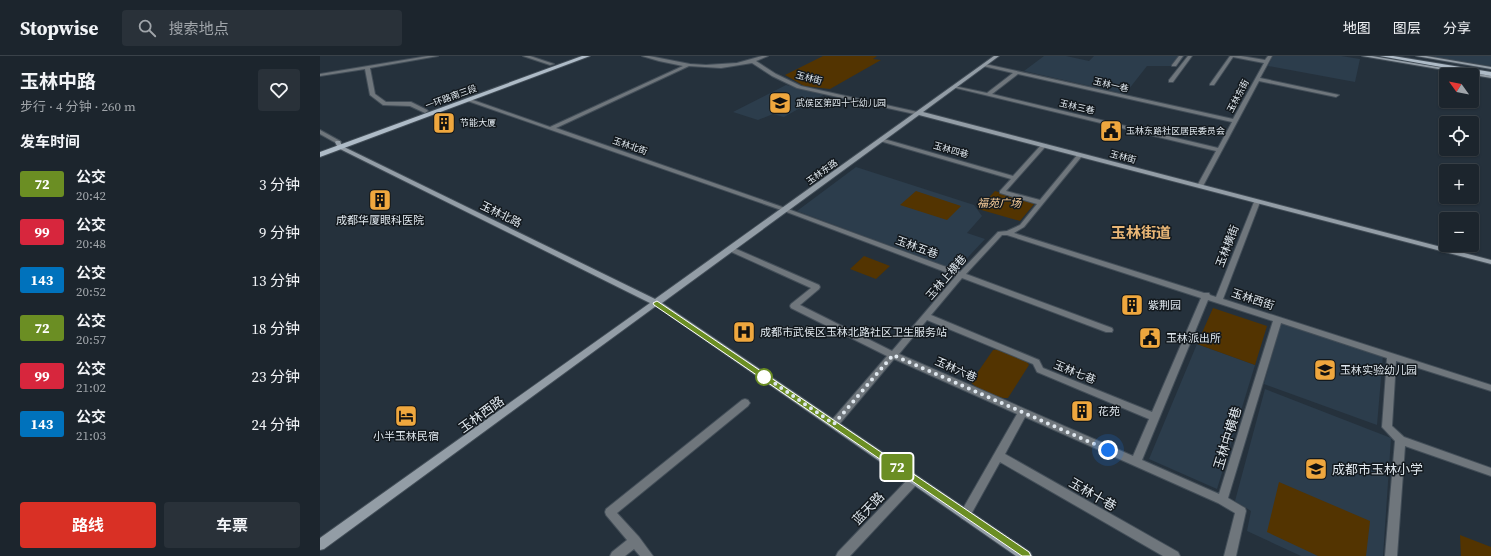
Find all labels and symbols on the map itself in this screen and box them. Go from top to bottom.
north arrow [1439,68,1479,108]
street label: 玉林街 [794,69,824,87]
street label: 玉林一巷 [1092,75,1130,95]
street label: 玉林东街 [1224,77,1252,115]
street label: 一环路南三段 [424,82,478,112]
school or university icon: 武侯区第四十七幼儿园 [767,90,793,116]
place label: 武侯区第四十七幼儿园 [796,97,886,109]
street label: 玉林三巷 [1058,97,1096,117]
building icon: 节能大厦 [431,110,457,136]
place label: 节能大厦 [460,117,496,129]
public building icon: 玉林东路社区居民委员会 [1098,118,1124,144]
place label: 玉林东路社区居民委员会 [1126,125,1225,137]
street label: 玉林北街 [611,134,649,158]
street label: 玉林四巷 [932,139,970,161]
street label: 玉林街 [1108,148,1138,166]
street label: 玉林东路 [804,157,840,187]
building icon: 成都华厦眼科医院 [367,187,393,213]
park label: 福苑广场 [977,196,1022,211]
street label: 玉林北路 [478,198,524,231]
place label: 成都华厦眼科医院 [336,213,424,228]
district label: 玉林街道 [1111,222,1171,243]
street label: 玉林横街 [1213,223,1242,269]
street label: 玉林五巷 [894,233,940,262]
street label: 玉林上横巷 [923,252,970,303]
street label: 玉林西街 [1230,286,1276,313]
building icon: 紫荆园 [1119,292,1145,318]
place label: 紫荆园 [1148,298,1181,313]
hospital icon: 成都市武侯区玉林北路社区卫生服务站 [731,319,757,345]
place label: 成都市武侯区玉林北路社区卫生服务站 [760,325,947,340]
public building icon: 玉林派出所 [1137,325,1163,351]
place label: 玉林派出所 [1166,331,1221,346]
street label: 玉林六巷 [933,354,979,385]
street label: 玉林七巷 [1052,357,1098,388]
school or university icon: 玉林实验幼儿园 [1312,357,1338,383]
place label: 玉林实验幼儿园 [1340,363,1417,378]
unlabelled marker [755,368,773,386]
street label: 玉林西路 [455,392,507,437]
building icon: 花苑 [1069,398,1095,424]
hotel icon: 小半玉林民宿 [393,403,419,429]
place label: 花苑 [1098,404,1120,419]
street label: 玉林中横巷 [1210,405,1245,472]
place label: 小半玉林民宿 [373,429,439,444]
your location [1098,440,1118,460]
line badge: 72 [879,454,915,480]
school or university icon: 成都市玉林小学 [1303,456,1329,482]
place label: 成都市玉林小学 [1332,461,1423,478]
street label: 玉林十巷 [1066,474,1120,515]
street label: 蓝天路 [849,488,888,528]

